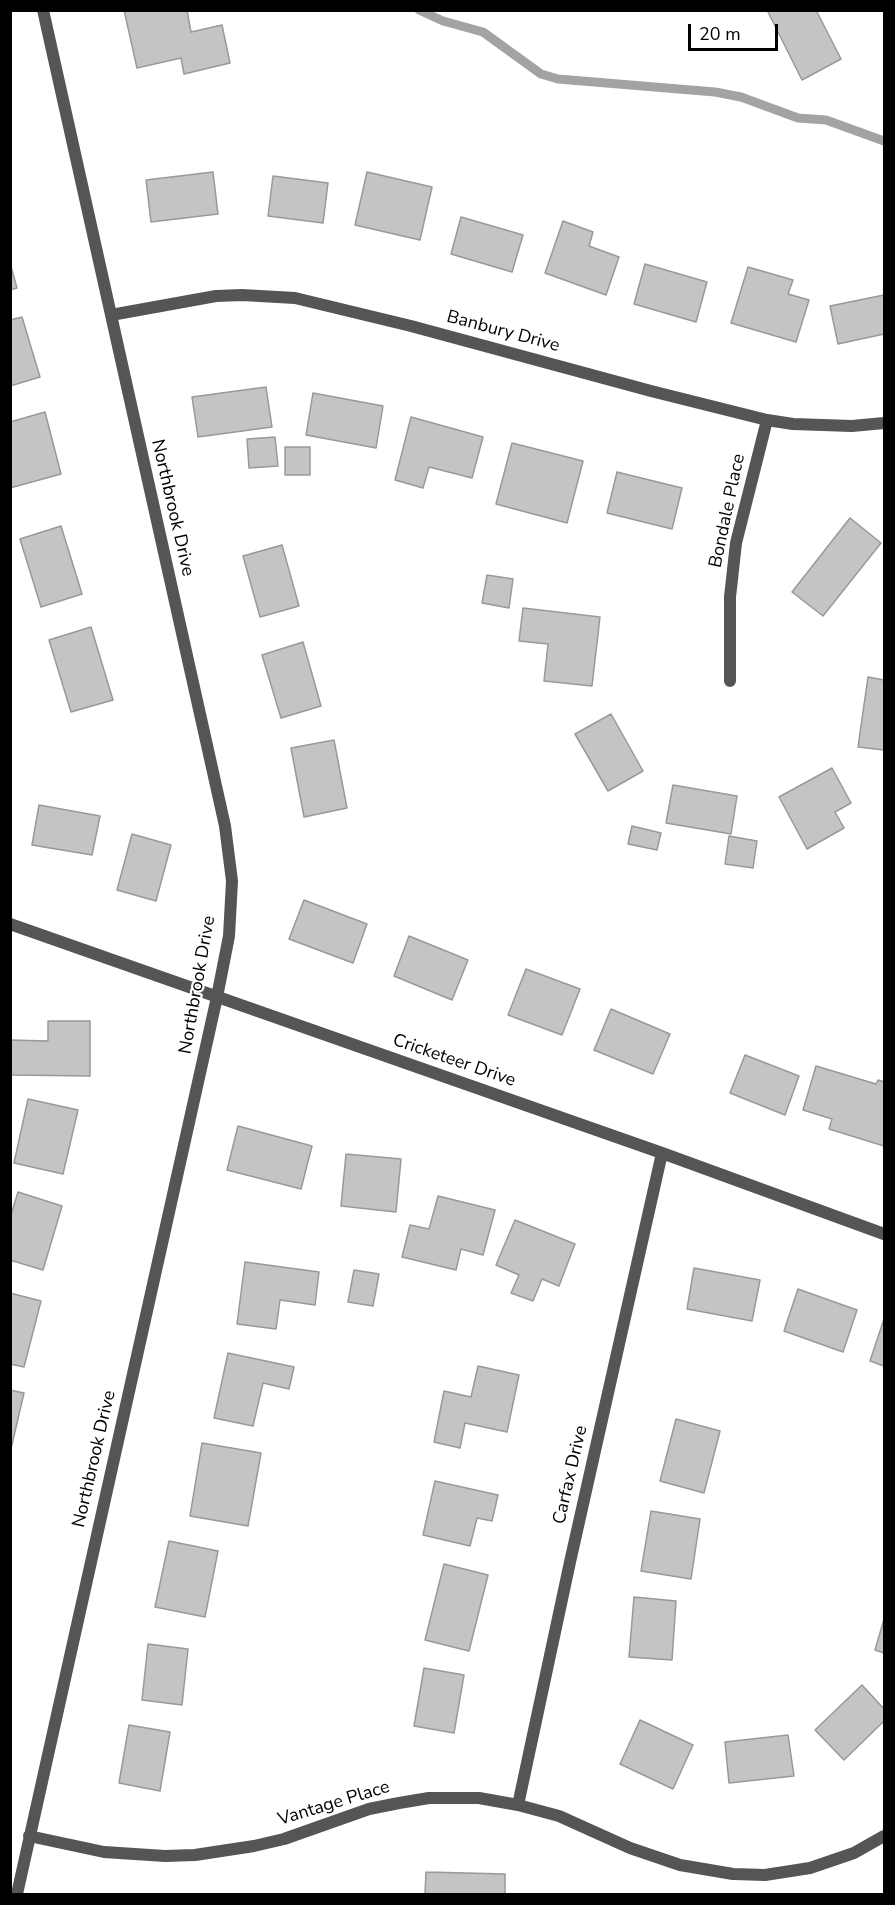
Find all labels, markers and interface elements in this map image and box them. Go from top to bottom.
scale bar [691,12,781,50]
text: 20 m [699,22,741,46]
street label: Banbury Drive [444,307,562,357]
street label: Northbrook Drive [146,437,198,579]
street label: Bondale Place [705,452,751,570]
street label: Northbrook Drive [175,914,221,1056]
street label: Cricketeer Drive [390,1030,518,1092]
street label: Northbrook Drive [69,1388,121,1530]
street label: Carfax Drive [549,1424,593,1526]
street label: Vantage Place [276,1777,392,1831]

